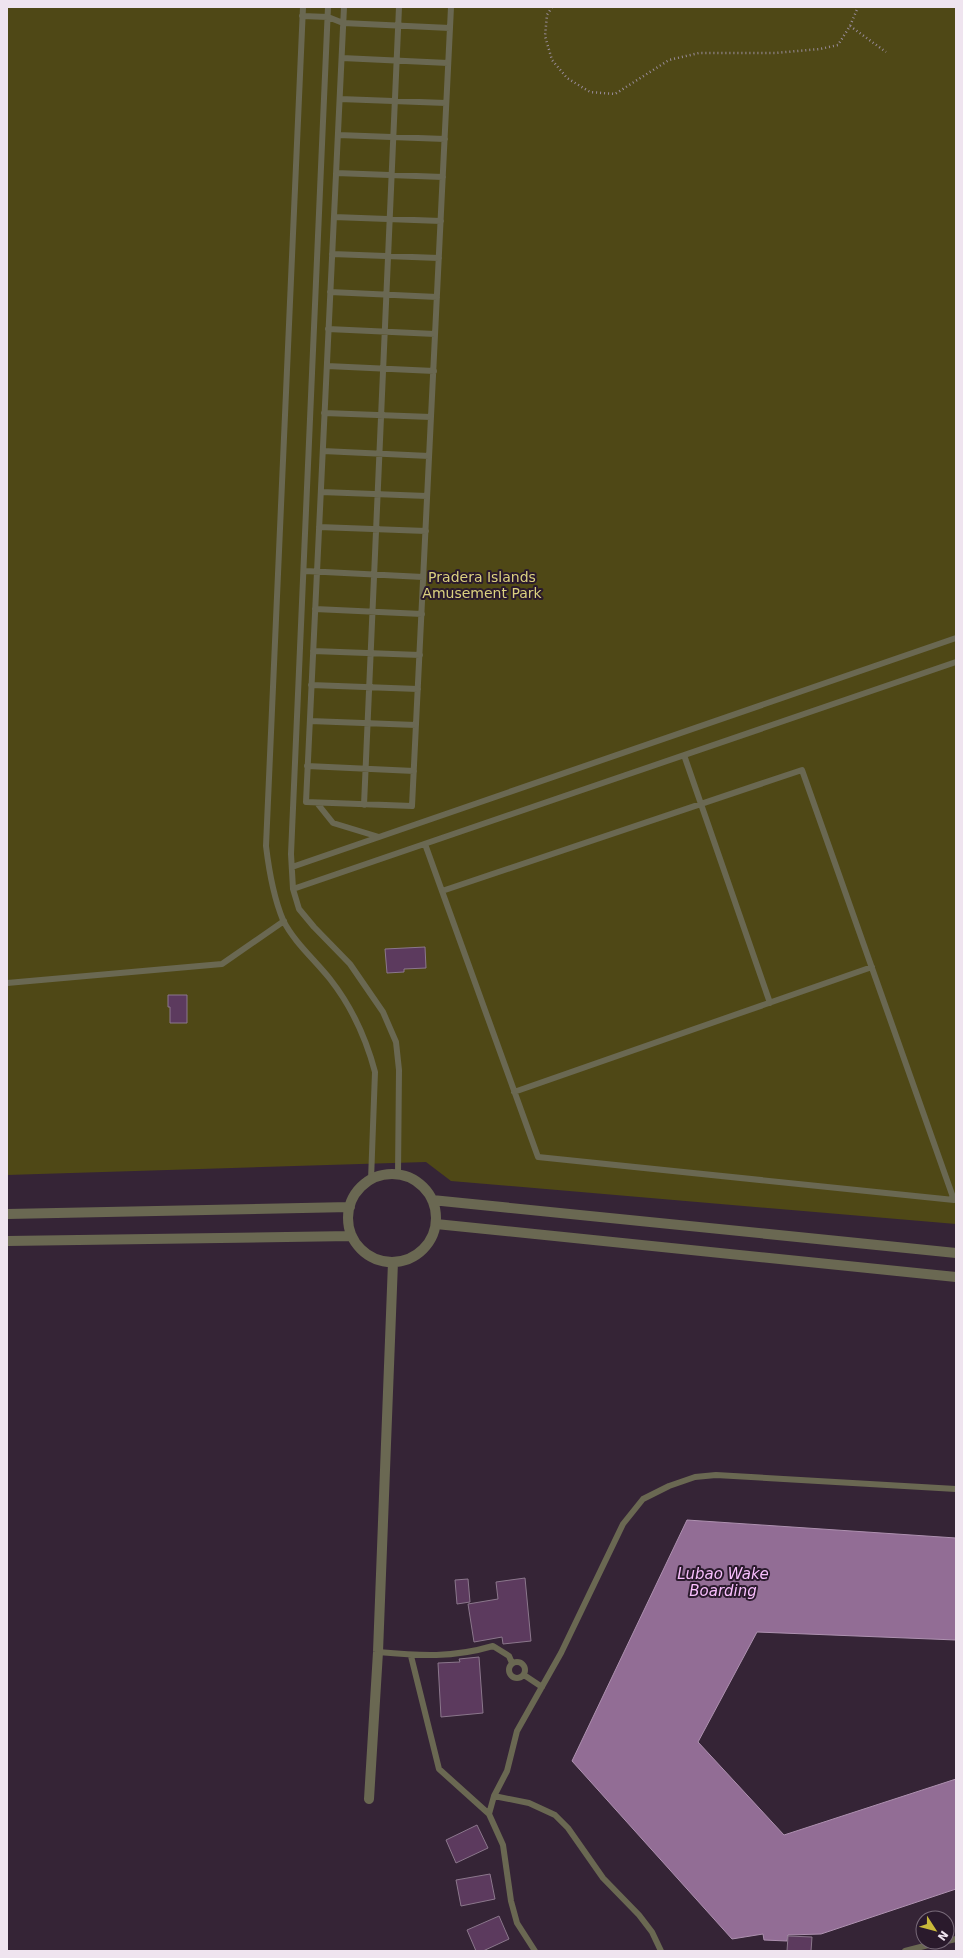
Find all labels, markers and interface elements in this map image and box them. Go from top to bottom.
park label: Pradera Islands Amusement Park [422,569,543,601]
water label: Lubao Wake Boarding [677,1565,769,1600]
north arrow [915,1910,955,1950]
text: N [935,1928,951,1943]

